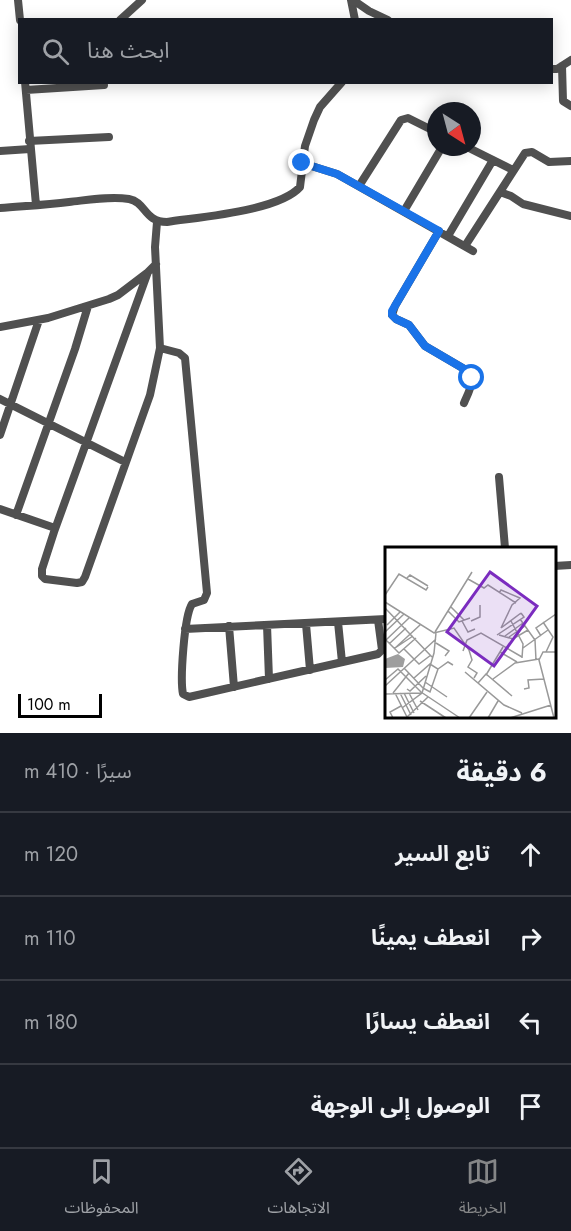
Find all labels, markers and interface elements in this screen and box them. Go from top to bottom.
search box [18,18,553,84]
text: ابحث هنا [87,34,169,66]
icon: search [39,35,72,68]
north arrow [427,102,481,156]
route end [288,149,314,175]
route start [458,364,484,390]
inset map [385,547,556,718]
scale bar [18,691,102,718]
text: 100 m [27,693,71,716]
text: 6 دقيقة [456,753,547,791]
text: سيرًا · 410 m [24,757,132,786]
text: تابع السير [395,837,490,869]
icon: ahead [514,838,547,871]
text: 120 m [24,840,78,869]
text: انعطف يمينًا [371,921,490,953]
icon: right [514,922,547,955]
text: 110 m [24,924,76,953]
text: انعطف يسارًا [365,1005,490,1037]
icon: left [514,1006,547,1039]
text: 180 m [24,1008,78,1037]
text: الوصول إلى الوجهة [311,1089,490,1121]
icon: arrive [514,1090,547,1123]
tab: المحفوظات [64,1155,139,1225]
tab: الاتجاهات [267,1155,330,1225]
tab: الخريطة [459,1155,507,1225]

